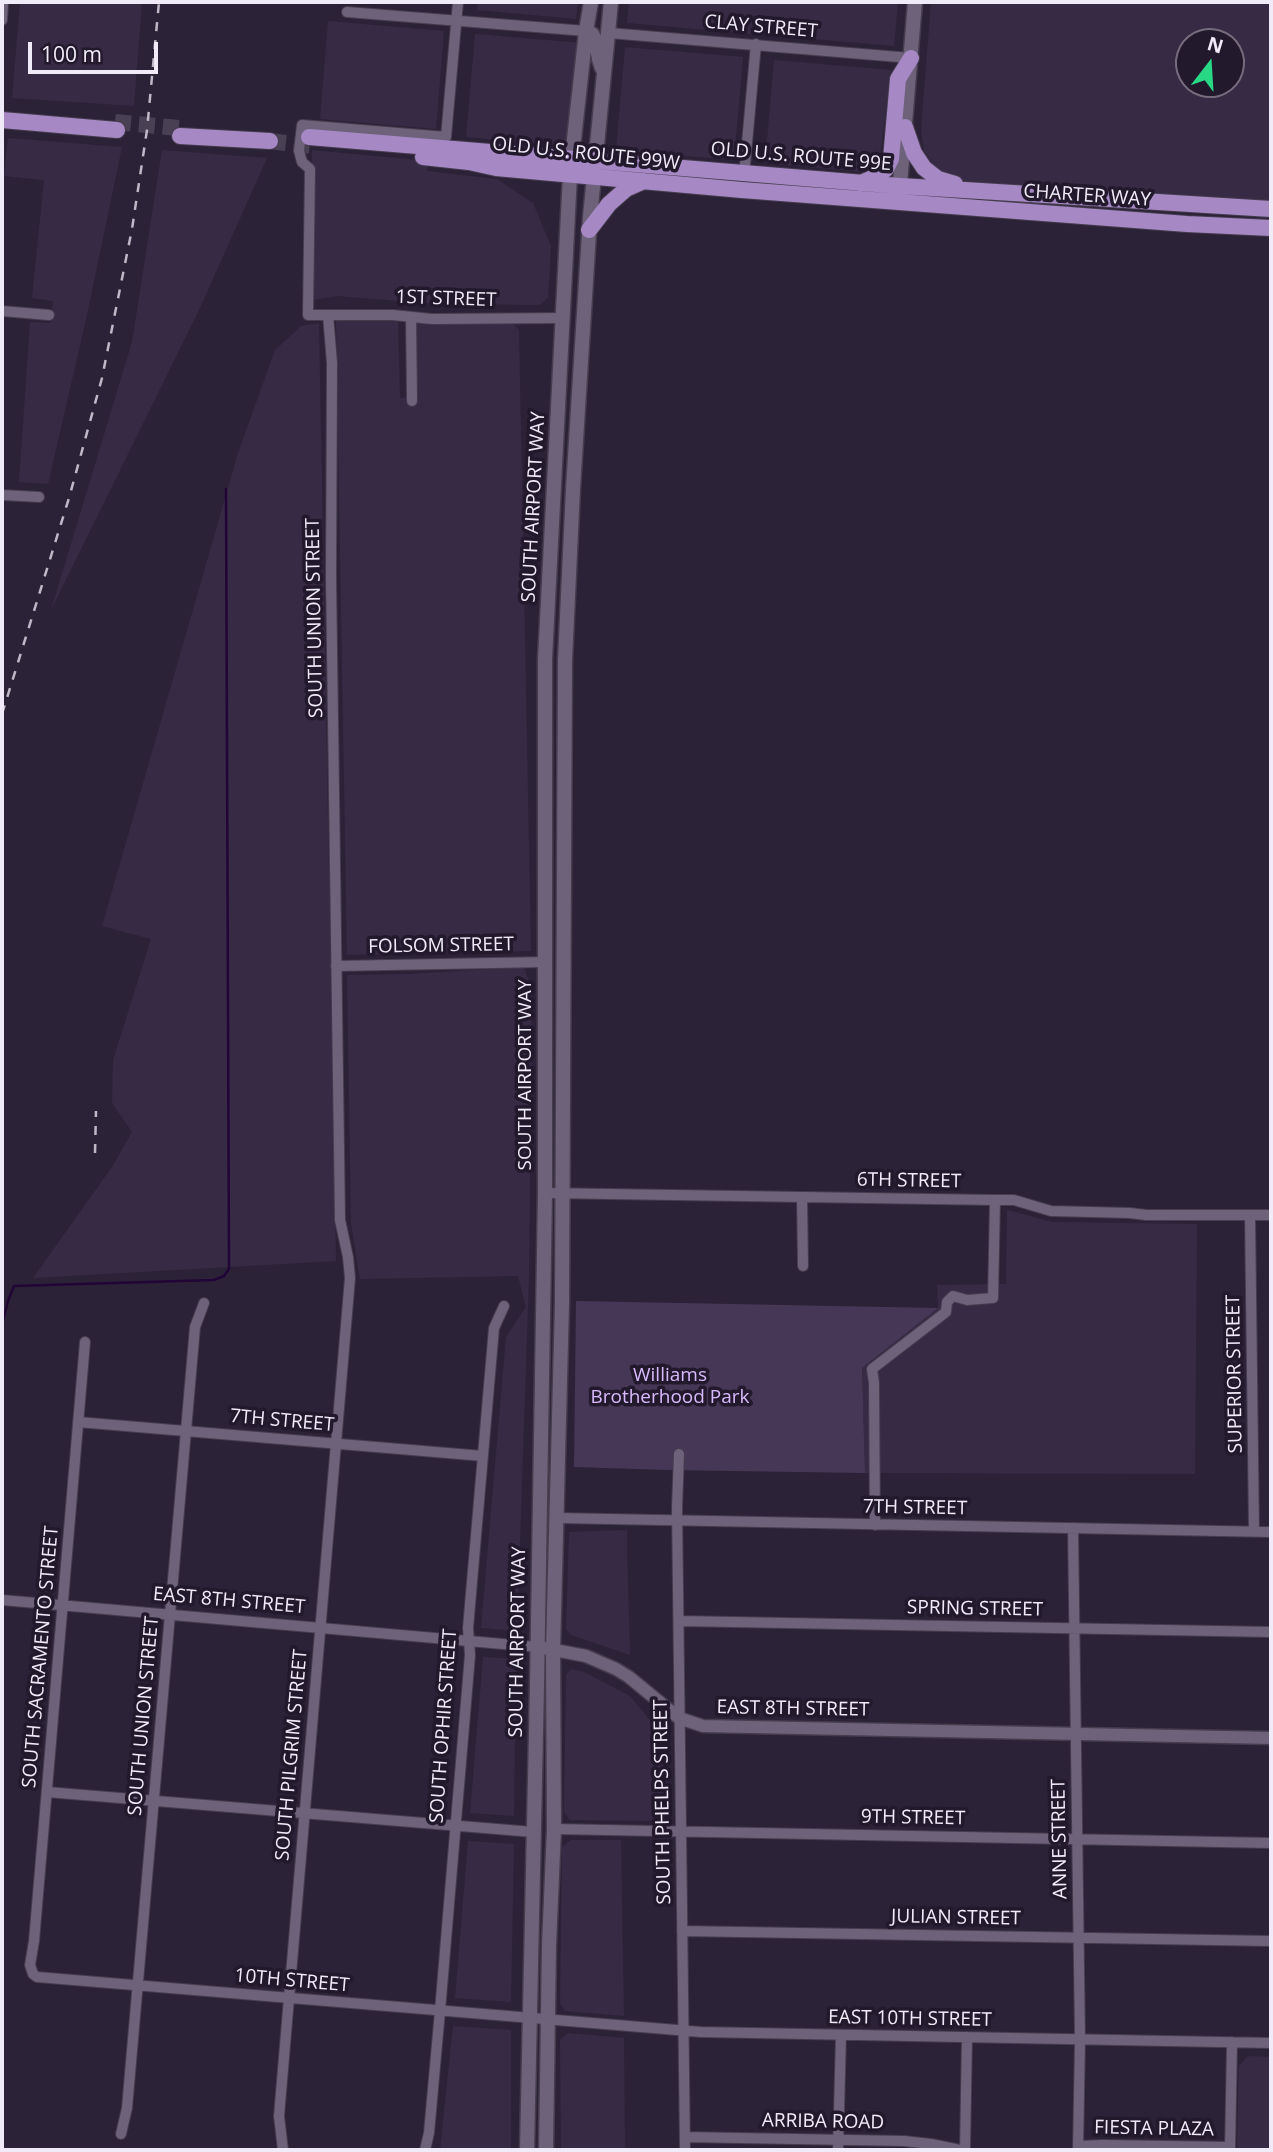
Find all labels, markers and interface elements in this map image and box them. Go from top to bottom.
street label: CLAY STREET [703,11,819,43]
scale bar [32,28,161,72]
north arrow [1175,28,1245,98]
text: N [1204,30,1227,60]
text: 100 m [41,40,102,68]
street label: OLD U.S. ROUTE 99W [491,133,681,175]
street label: OLD U.S. ROUTE 99E [710,138,892,176]
street label: CHARTER WAY [1023,180,1151,212]
street label: 1ST STREET [395,286,497,312]
street label: SOUTH AIRPORT WAY [518,411,550,603]
street label: SOUTH UNION STREET [302,518,328,718]
street label: FOLSOM STREET [368,933,514,959]
street label: SOUTH AIRPORT WAY [515,979,537,1171]
street label: 6TH STREET [857,1169,961,1193]
street label: SUPERIOR STREET [1222,1294,1248,1454]
park label: Williams Brotherhood Park [590,1365,750,1409]
street label: 7TH STREET [229,1405,335,1437]
street label: 7TH STREET [863,1496,967,1520]
street label: SOUTH SACRAMENTO STREET [18,1525,64,1789]
street label: SOUTH AIRPORT WAY [505,1546,531,1738]
street label: EAST 8TH STREET [152,1583,306,1619]
street label: SPRING STREET [907,1596,1043,1622]
street label: SOUTH UNION STREET [124,1615,164,1817]
street label: SOUTH OPHIR STREET [426,1628,462,1824]
street label: SOUTH PILGRIM STREET [271,1648,313,1862]
street label: EAST 8TH STREET [716,1696,870,1722]
street label: SOUTH PHELPS STREET [650,1699,676,1905]
street label: ANNE STREET [1048,1779,1072,1899]
street label: 9TH STREET [861,1806,965,1830]
street label: JULIAN STREET [891,1905,1021,1931]
street label: 10TH STREET [234,1965,350,1997]
street label: EAST 10TH STREET [828,2006,992,2032]
street label: ARRIBA ROAD [762,2110,884,2134]
street label: FIESTA PLAZA [1094,2117,1214,2141]

